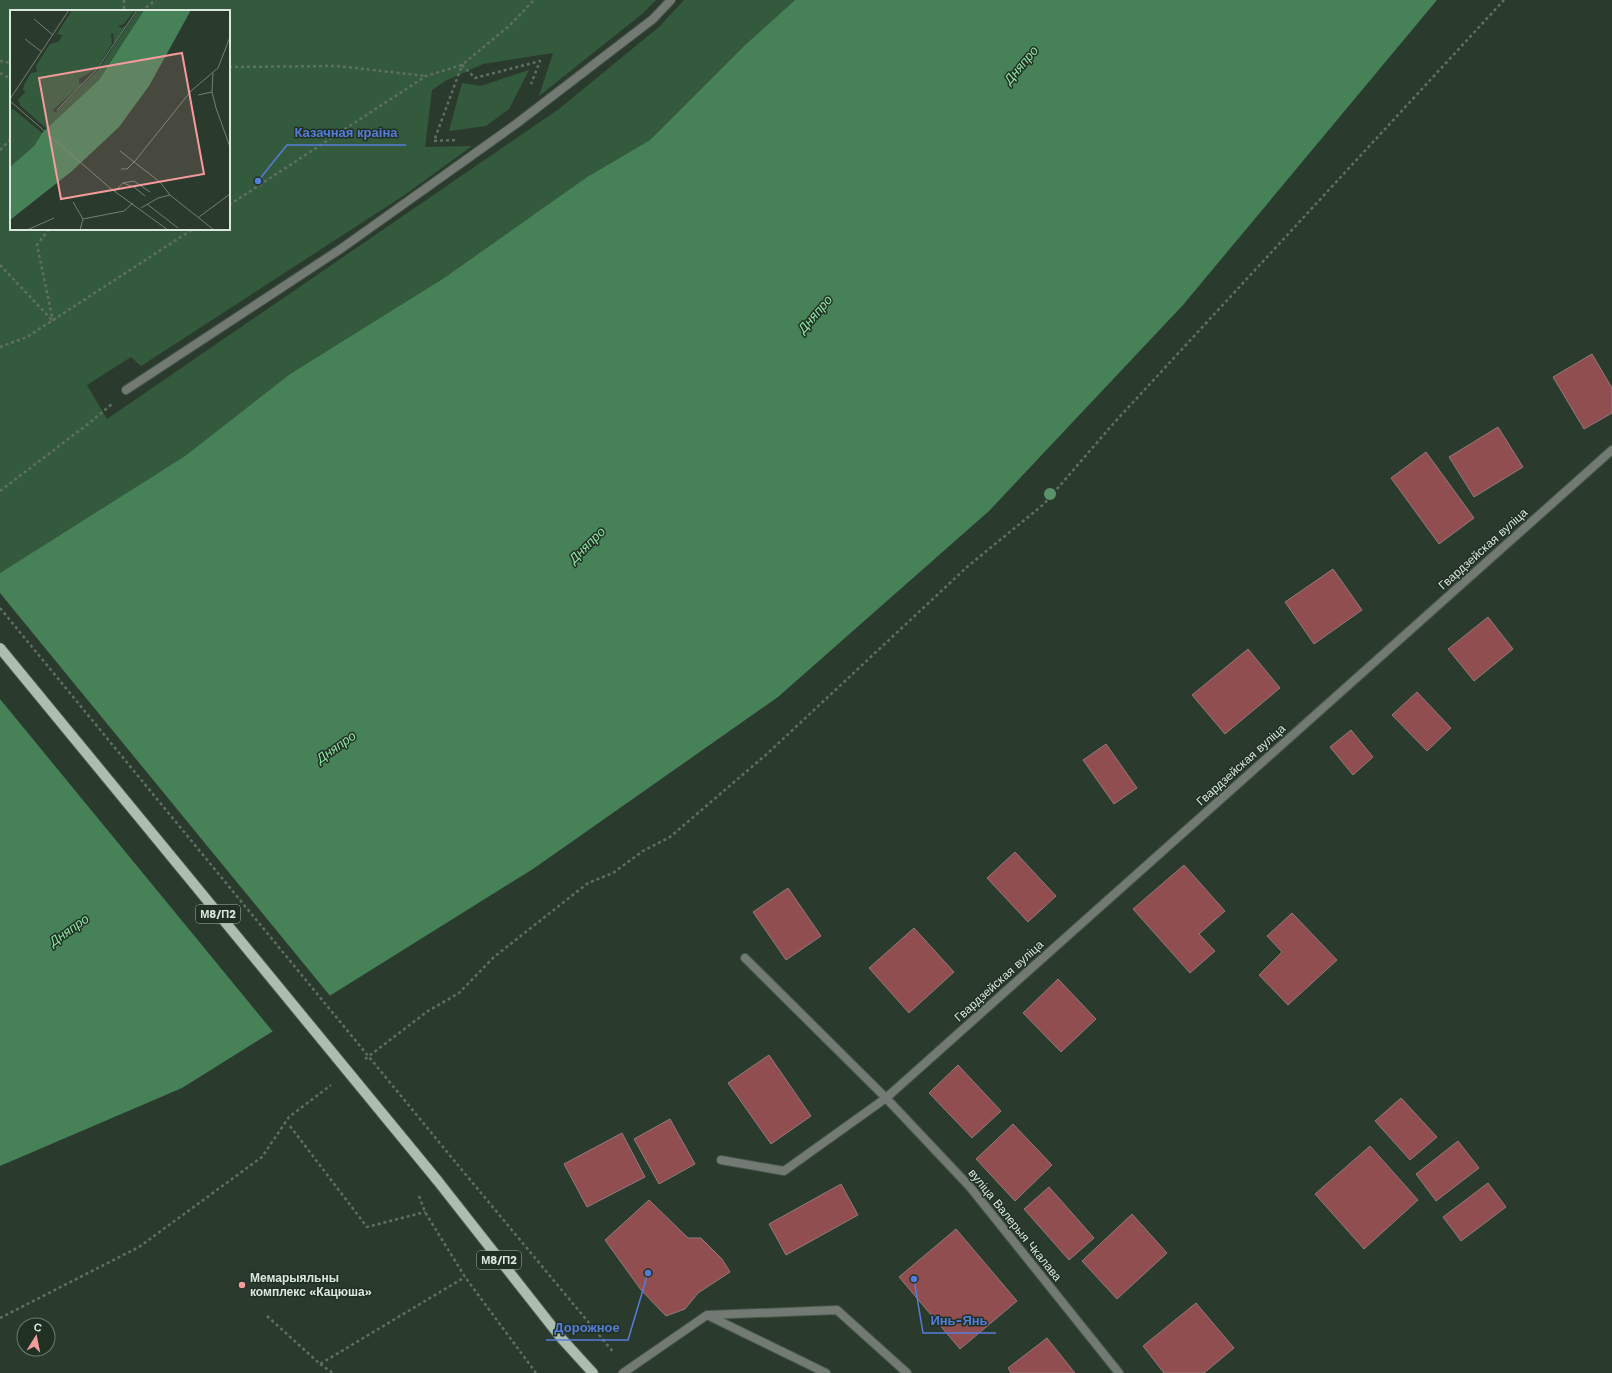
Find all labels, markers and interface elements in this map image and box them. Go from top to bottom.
inset map [10,10,230,230]
water label: Дняпро [1000,43,1041,89]
callout: Казачная краіна [287,120,406,145]
text: Казачная краіна [295,125,398,140]
water label: Дняпро [793,292,835,337]
street label: Гвардзейская вуліца [1436,505,1531,593]
water label: Дняпро [564,524,608,568]
street label: Гвардзейская вуліца [1194,721,1289,809]
water label: Дняпро [312,728,359,767]
road number: М8/П2 [196,905,240,923]
water label: Дняпро [45,911,92,950]
street label: Гвардзейская вуліца [952,937,1047,1025]
street label: вуліца Валерыя Чкалава [965,1166,1065,1284]
road number: М8/П2 [477,1251,521,1269]
place label: Мемарыяльны комплекс «Кацюша» [250,1271,372,1299]
marker: Мемарыяльны комплекс «Кацюша» [237,1280,247,1290]
callout: Инь-Янь [923,1308,996,1333]
text: Инь-Янь [930,1313,988,1328]
callout: Дорожное [546,1315,628,1340]
north arrow [16,1317,56,1357]
text: Дорожное [554,1320,620,1335]
text: С [33,1321,43,1335]

